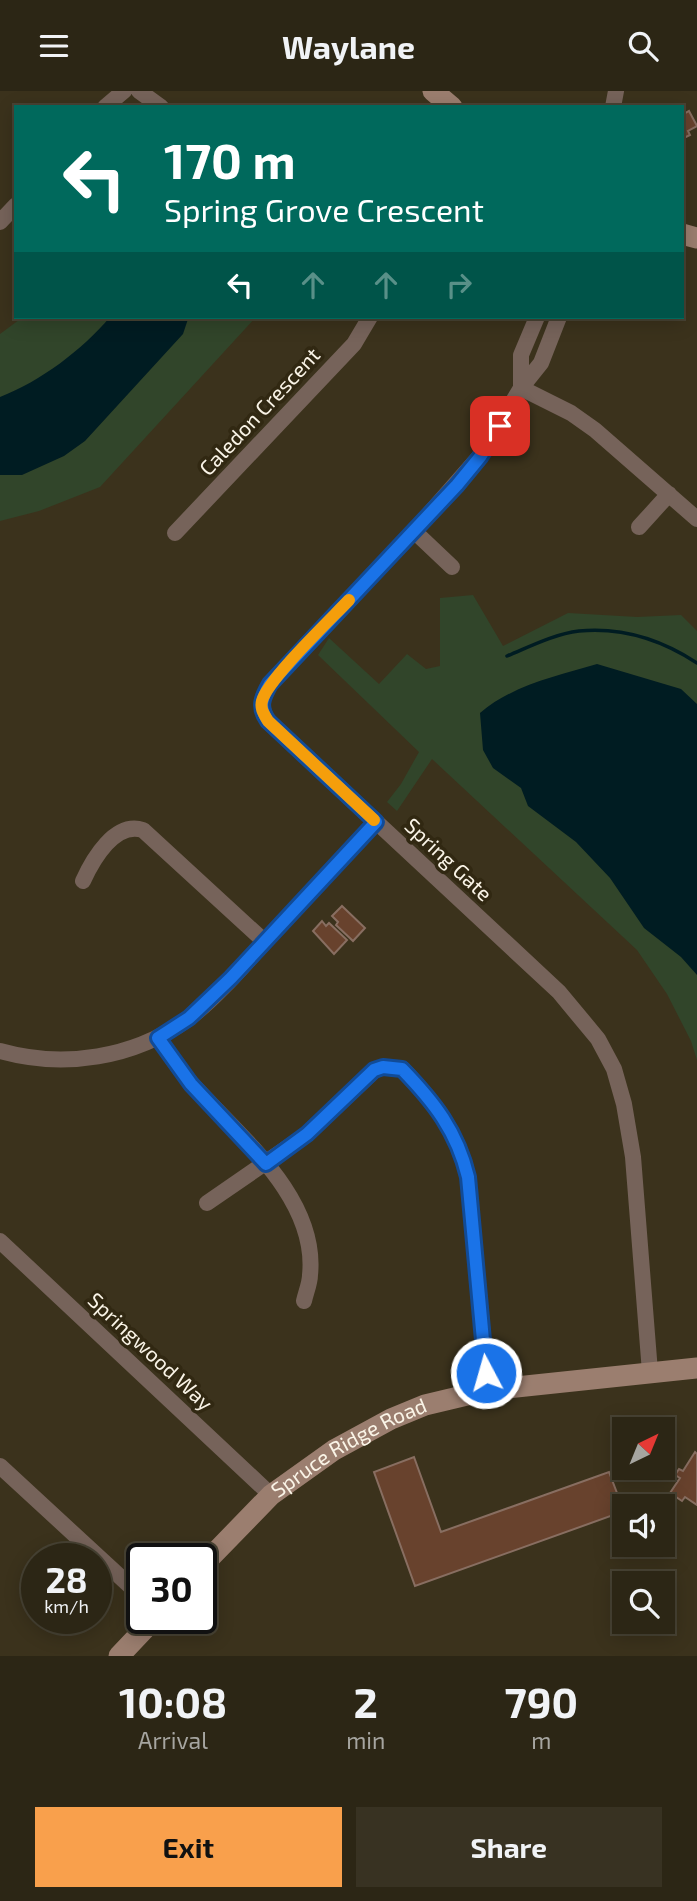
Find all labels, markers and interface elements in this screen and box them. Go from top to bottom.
icon: menu [35,27,73,65]
text: Waylane [282,27,415,65]
icon: search [624,27,662,65]
text: 170 m [164,130,296,189]
icon: left [49,133,140,224]
text: Spring Grove Crescent [164,190,484,228]
icon: left [221,266,259,304]
icon: ahead [294,266,332,304]
icon: ahead [367,266,405,304]
icon: right [440,266,478,304]
street label: Caledon Crescent [193,342,324,480]
pin [470,396,530,456]
icon: arrive [481,407,519,445]
street label: Spring Gate [400,812,498,906]
street label: Springwood Way [83,1287,219,1415]
position arrow [449,1336,523,1410]
street label: Spruce Ridge Road [265,1392,430,1502]
north arrow [612,1417,676,1481]
map controls [612,1417,675,1634]
button: sound [612,1494,675,1557]
speed limit sign: 30 [126,1543,217,1634]
text: 28 [45,1558,88,1600]
button: search [612,1571,675,1634]
text: km/h [44,1595,89,1617]
text: 10:08 [119,1676,227,1726]
text: 2 [354,1676,378,1726]
text: 790 [504,1676,578,1726]
text: Arrival [138,1726,208,1754]
text: min [346,1726,385,1754]
text: m [531,1726,551,1754]
button: Exit [35,1807,342,1887]
button: Share [356,1807,662,1887]

